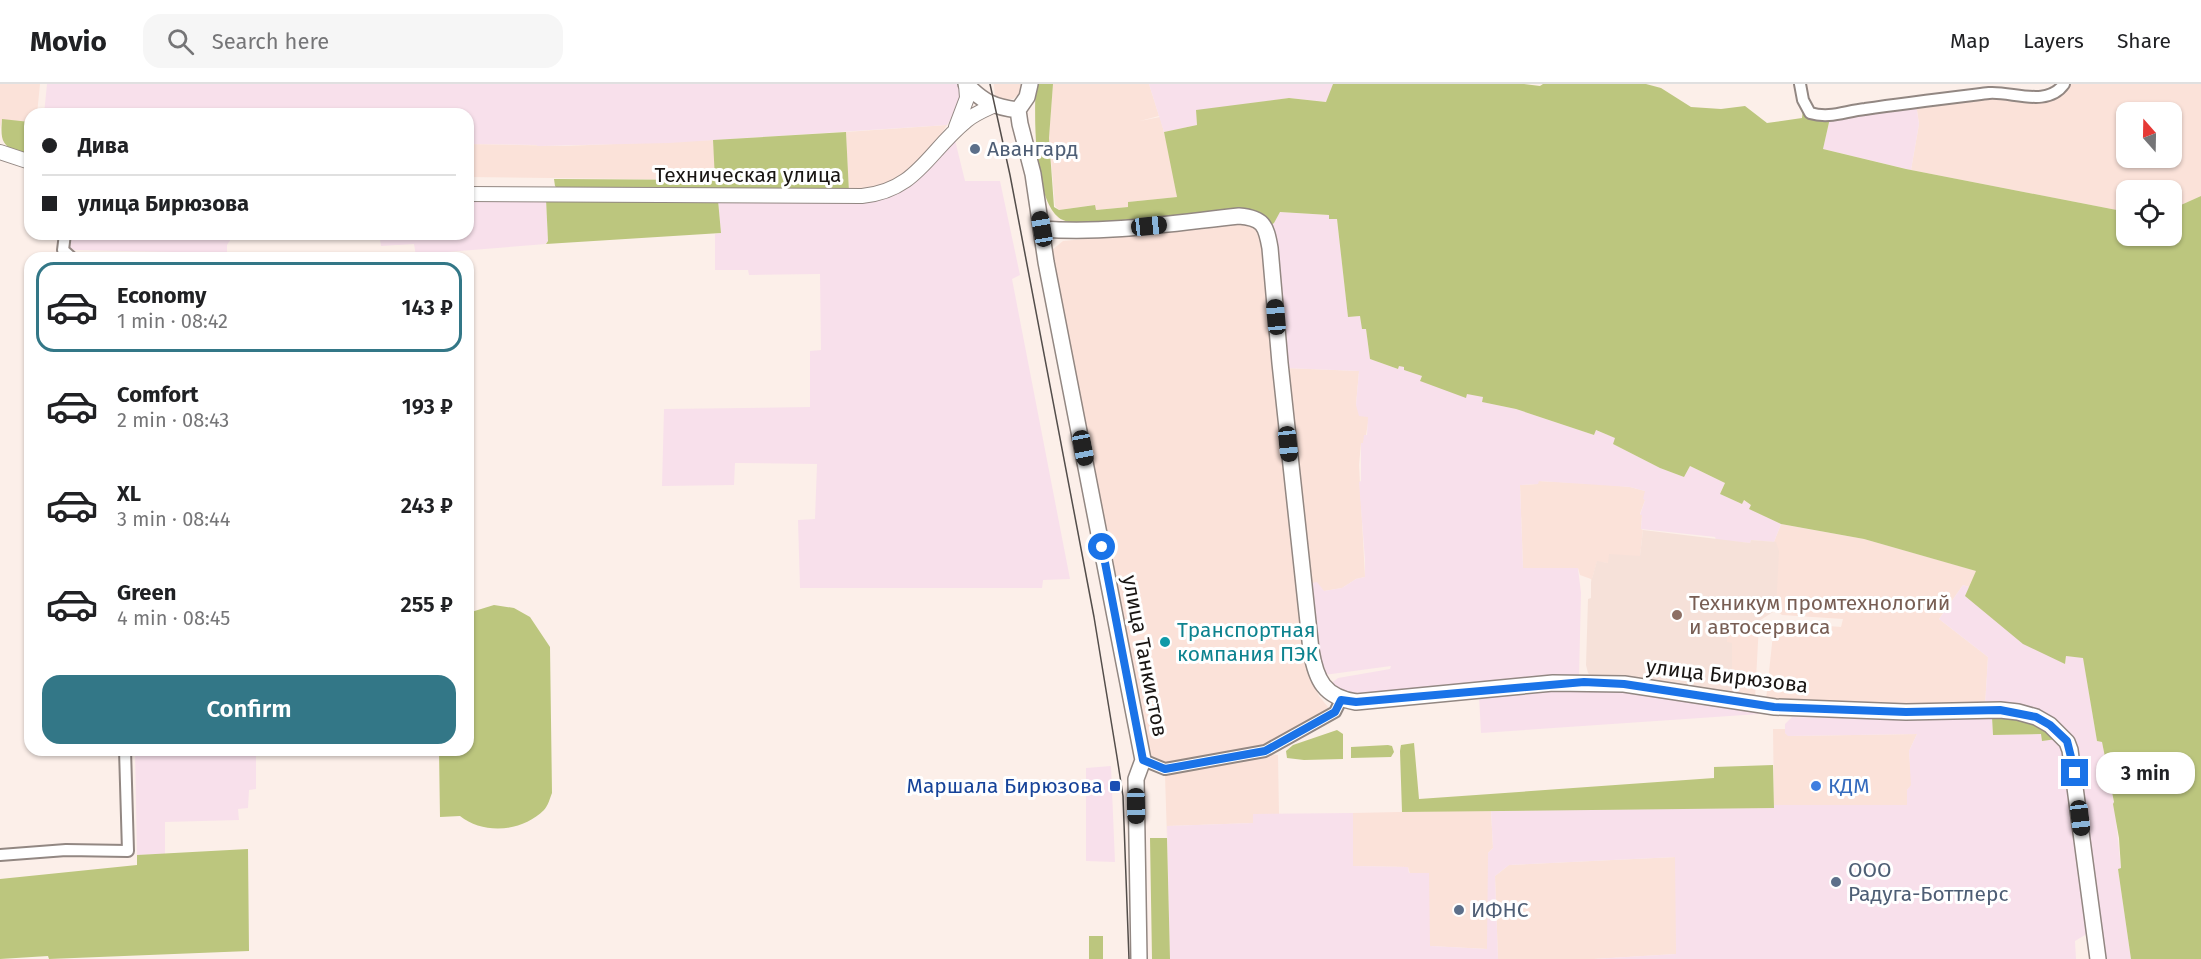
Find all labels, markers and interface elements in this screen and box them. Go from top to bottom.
search box [143,14,563,68]
text: Movio [30,25,107,58]
icon: search [164,25,197,58]
text: Search here [212,28,329,55]
text: Map [1950,28,1990,54]
text: Layers [2023,28,2084,54]
text: Share [2117,28,2171,54]
north arrow [2116,102,2182,168]
map controls [2116,102,2182,246]
text: Дива [78,132,129,159]
place label: Авангард [987,136,1078,162]
marker: Авангард [968,142,982,156]
street label: Техническая улица [655,162,841,188]
button: locate [2116,180,2182,246]
text: улица Бирюзова [78,190,249,217]
car [1030,210,1054,248]
car [1130,215,1168,237]
icon: car [45,280,99,334]
text: Economy [117,282,206,309]
text: 143 ₽ [401,294,453,321]
car [1265,298,1287,336]
text: 1 min · 08:42 [117,309,228,333]
icon: car [45,379,99,433]
text: Comfort [117,381,198,408]
text: 193 ₽ [402,393,453,420]
text: 2 min · 08:43 [117,408,229,432]
car [1277,425,1299,463]
car [1071,429,1095,467]
icon: car [45,478,99,532]
text: XL [117,480,141,507]
text: 243 ₽ [401,492,453,519]
text: 3 min · 08:44 [117,507,230,531]
route start [1088,533,1115,560]
street label: улица Танкистов [1117,573,1173,739]
icon: car [45,577,99,631]
text: Green [117,579,176,606]
place label: Техникум промтехнологий и автосервиса [1689,590,1950,640]
text: 255 ₽ [400,591,453,618]
text: 4 min · 08:45 [117,606,230,630]
marker: Техникум промтехнологий и автосервиса [1670,608,1684,622]
place label: Транспортная компания ПЭК [1177,617,1319,667]
marker: Транспортная компания ПЭК [1158,635,1172,649]
street label: улица Бирюзова [1645,653,1809,699]
button: Confirm [42,675,456,744]
callout: 3 min [2096,752,2195,794]
route end [2061,759,2088,786]
text: 3 min [2121,761,2170,785]
place label: Маршала Бирюзова [907,773,1103,799]
place label: КДМ [1828,773,1870,799]
marker: Маршала Бирюзова [1108,779,1122,793]
marker: КДМ [1809,779,1823,793]
car [1127,788,1145,824]
car [2069,799,2091,837]
place label: ООО Радуга-Боттлерс [1848,857,2008,907]
marker: ООО Радуга-Боттлерс [1829,875,1843,889]
place label: ИФНС [1471,897,1529,923]
marker: ИФНС [1452,903,1466,917]

